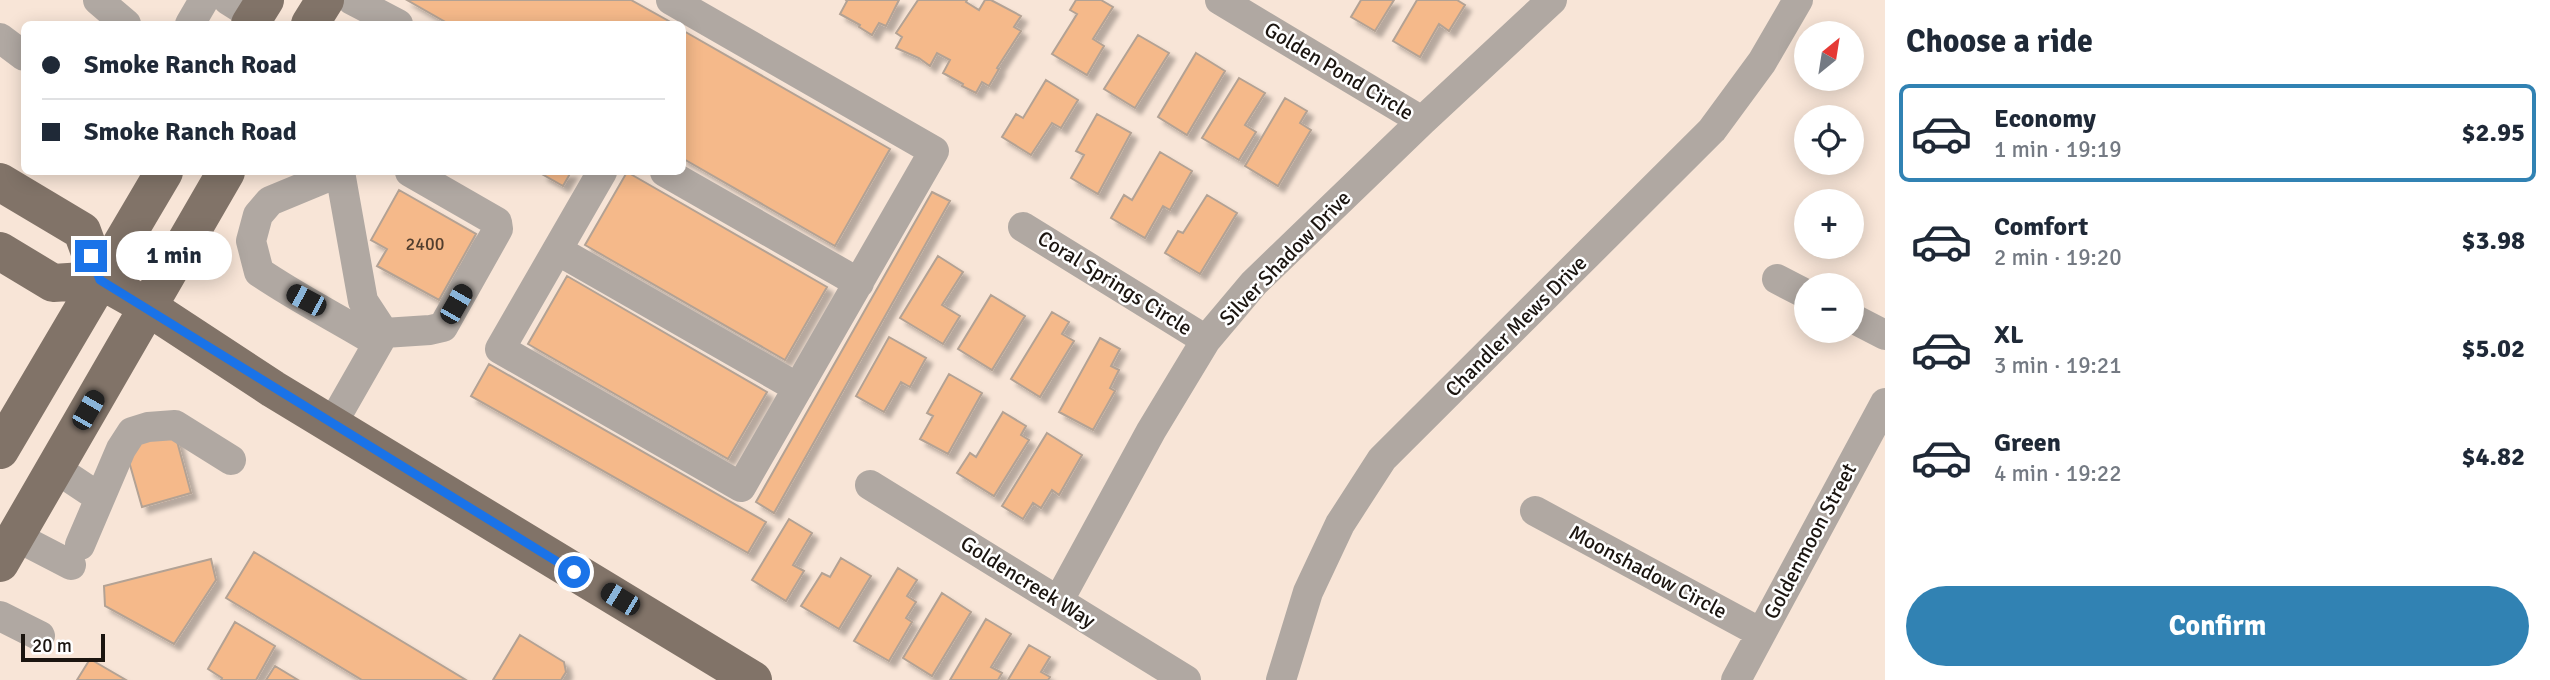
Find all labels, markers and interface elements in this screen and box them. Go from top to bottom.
street label: Golden Pond Circle [1260,16,1418,126]
north arrow [1794,21,1864,91]
map controls [1794,21,1864,343]
text: Choose a ride [1906,22,2093,61]
text: Smoke Ranch Road [84,49,297,81]
icon: car [1910,102,1973,165]
text: Economy [1994,103,2096,135]
button: locate [1794,105,1864,175]
text: Smoke Ranch Road [84,116,297,148]
text: $2.95 [2461,117,2525,149]
text: 1 min · 19:19 [1994,135,2122,164]
street label: Silver Shadow Drive [1214,185,1356,331]
button: + [1794,189,1864,259]
icon: car [1910,210,1973,273]
text: Comfort [1994,211,2088,243]
street label: Coral Springs Circle [1033,225,1197,341]
text: $3.98 [2461,225,2525,257]
callout: 1 min [116,232,231,280]
house number: 2400 [406,233,444,255]
route end [75,240,107,272]
text: 1 min [146,241,202,270]
text: 2 min · 19:20 [1994,243,2122,272]
street label: Chandler Mews Drive [1440,250,1592,402]
button: − [1794,273,1864,343]
car [283,281,330,319]
car [437,281,476,327]
icon: car [1910,318,1973,381]
text: XL [1994,319,2024,351]
text: $5.02 [2461,333,2525,365]
text: 3 min · 19:21 [1994,351,2122,380]
car [69,387,108,433]
icon: car [1910,426,1973,489]
text: Green [1994,427,2061,459]
text: $4.82 [2461,441,2525,473]
street label: Goldenmoon Street [1758,459,1862,623]
text: 4 min · 19:22 [1994,459,2122,488]
street label: Moonshadow Circle [1565,519,1731,625]
street label: Goldencreek Way [956,530,1100,634]
route start [558,556,590,588]
car [597,579,644,619]
button: Confirm [1906,586,2529,666]
scale bar [21,631,105,663]
text: 20 m [32,634,72,658]

